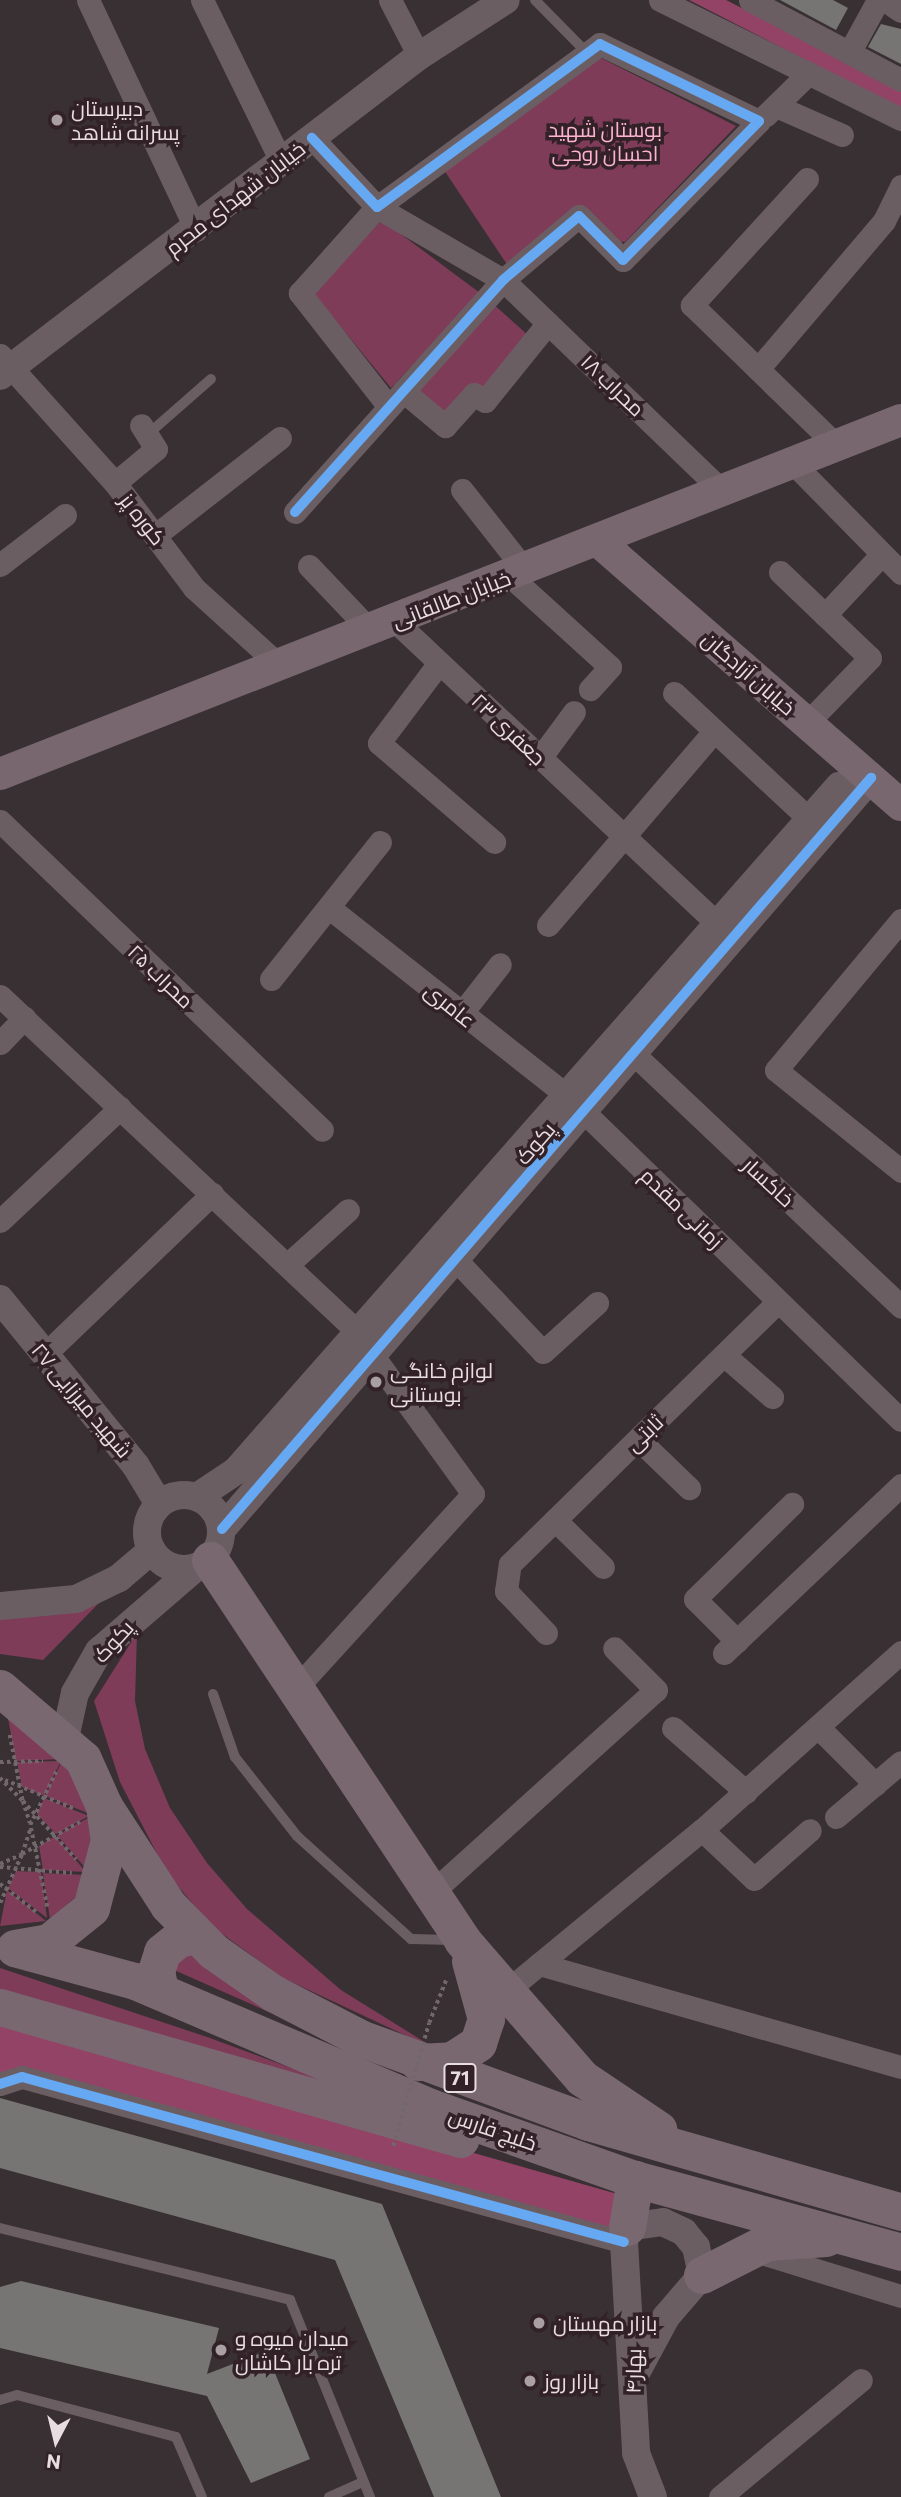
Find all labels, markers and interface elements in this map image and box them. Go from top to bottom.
place label: دبیرستان پسرانه شاهد [71,95,180,145]
marker: دبیرستان پسرانه شاهد [49,112,65,128]
park label: بوستان شهید احسان روحی [548,116,662,166]
street label: خیابان شهدای محرم [160,136,310,260]
street label: محراب ۱۸ [576,349,650,421]
street label: کوره پز [115,488,171,550]
street label: خیابان طالقانی [388,565,514,633]
street label: خیابان آزادگان [697,626,801,720]
street label: جعفری ۲۳ [467,688,551,770]
street label: محراب ۲۵ [123,939,199,1013]
street label: عامری [420,977,480,1033]
street label: پکوک [510,1117,560,1169]
street label: خاکسار [738,1152,800,1212]
street label: زمانی مقدم [636,1163,728,1253]
street label: شهید میرزایی ۲۷ [27,1337,137,1463]
place label: لوازم خانگی بوستانی [390,1357,493,1407]
marker: لوازم خانگی بوستانی [368,1374,384,1390]
street label: ثابتی [620,1409,668,1457]
street label: پکوک [88,1615,138,1667]
road number: 71 [442,2062,477,2094]
street label: خلیج فارس [446,2102,540,2156]
place label: بازار مهستان [553,2310,657,2336]
marker: بازار مهستان [531,2315,547,2331]
place label: میدان میوه و تره بار کاشان [235,2325,349,2375]
marker: میدان میوه و تره بار کاشان [213,2342,229,2358]
street label: بهار۴ [620,2348,646,2394]
place label: بازار روز [544,2368,599,2394]
marker: بازار روز [522,2373,538,2389]
north arrow [21,2406,91,2476]
text: N [45,2450,62,2475]

